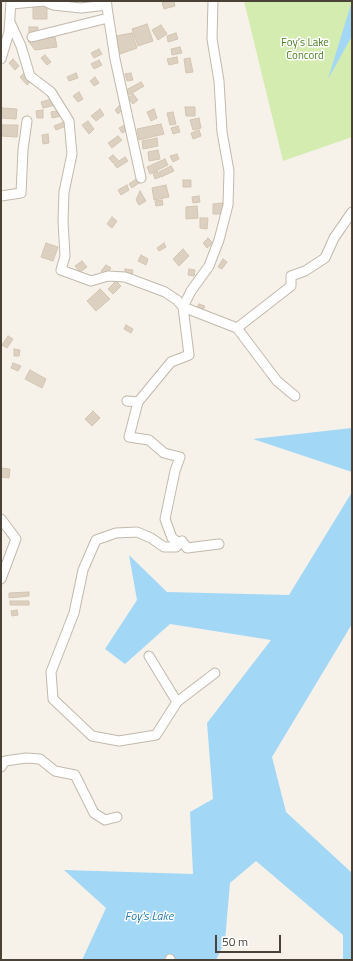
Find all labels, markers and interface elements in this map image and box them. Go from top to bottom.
park label: Foy’s Lake Concord [281,36,329,62]
water label: Foy's Lake [125,910,173,924]
scale bar [217,927,283,953]
text: 50 m [222,932,248,951]

